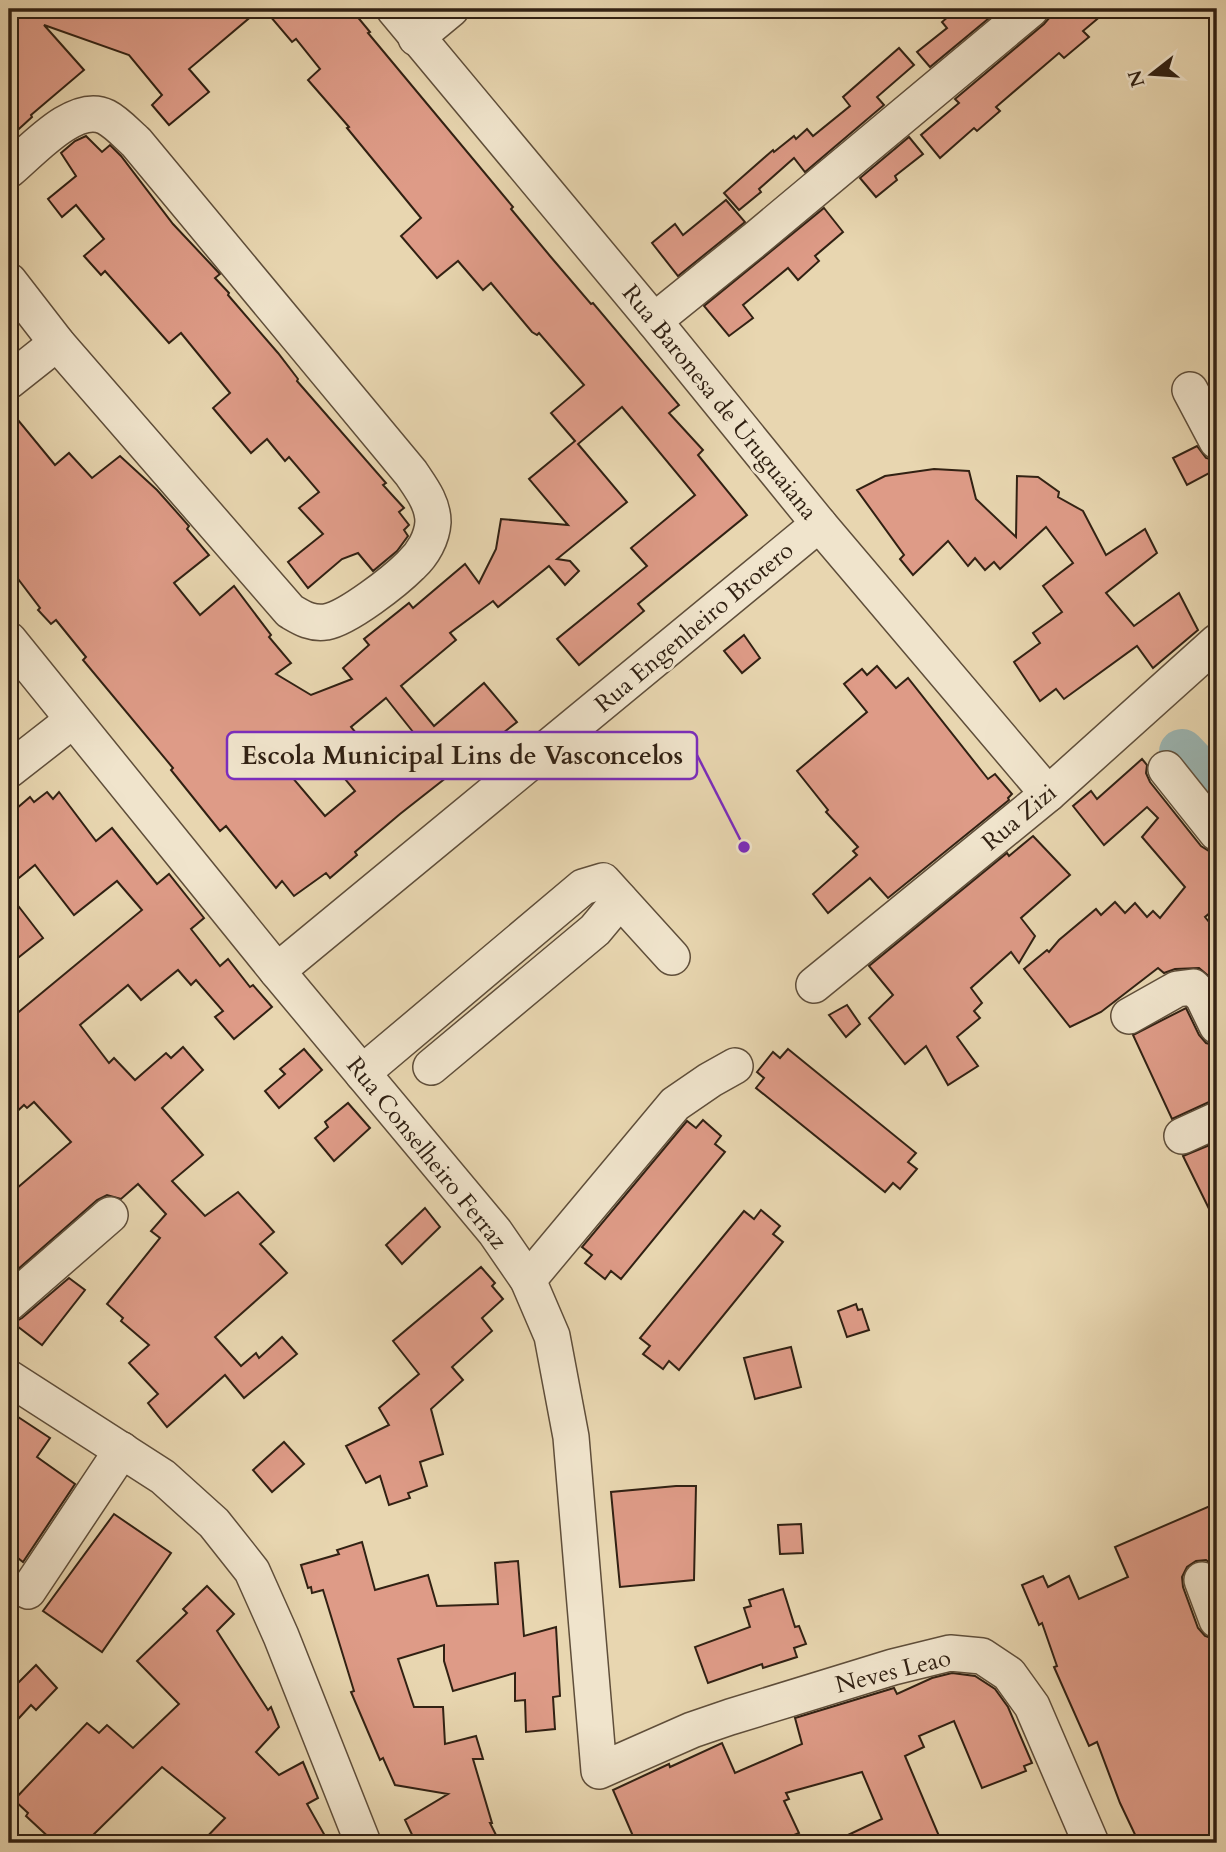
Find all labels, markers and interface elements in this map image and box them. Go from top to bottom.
north arrow [1118,38,1188,108]
text: N [1122,67,1152,90]
street label: Rua Baronesa de Uruguaiana [614,278,825,527]
street label: Rua Engenheiro Brotero [588,534,801,720]
callout: Escola Municipal Lins de Vasconcelos [227,732,697,779]
text: Escola Municipal Lins de Vasconcelos [241,738,683,773]
street label: Rua Zizi [975,776,1064,858]
street label: Rua Conselheiro Ferraz [339,1050,515,1257]
street label: Neves Leao [832,1641,954,1702]

